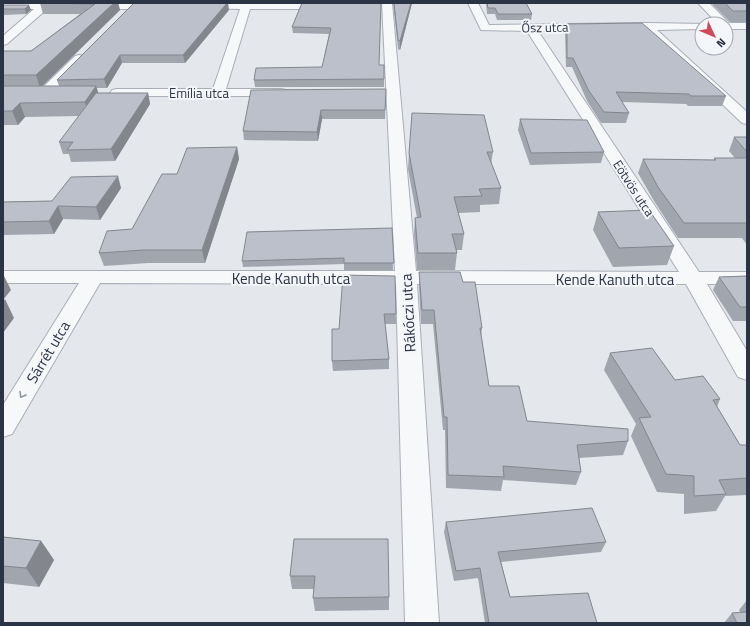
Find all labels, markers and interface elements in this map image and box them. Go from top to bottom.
north arrow [694,16,734,56]
street label: Ősz utca [521,17,569,37]
text: N [713,35,730,51]
street label: Emília utca [169,83,229,103]
street label: Eötvös utca [608,156,660,221]
street label: Kende Kanuth utca [232,267,351,290]
street label: Kende Kanuth utca [556,268,675,291]
street label: Rákóczi utca [394,273,422,353]
street label: Sárrét utca [20,316,76,388]
one-way arrow [20,391,27,398]

